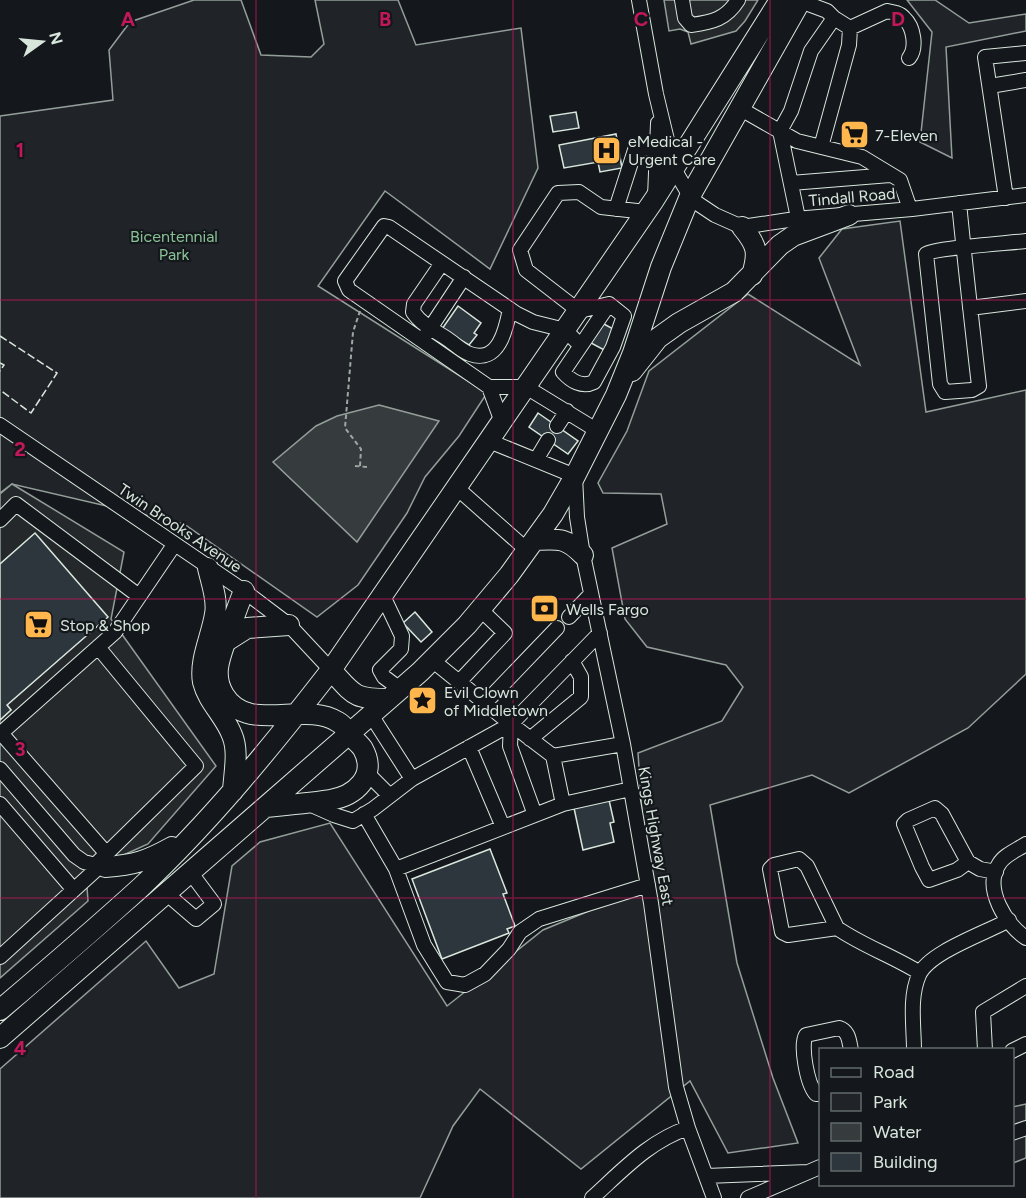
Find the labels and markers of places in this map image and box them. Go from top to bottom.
supermarket icon: 7-Eleven [838,119,870,151]
place label: 7-Eleven [875,126,938,145]
place label: eMedical - Urgent Care [628,132,716,169]
hospital icon: eMedical - Urgent Care [591,134,623,166]
bank icon: Wells Fargo [529,593,561,625]
place label: Wells Fargo [566,600,649,619]
supermarket icon: Stop & Shop [23,609,55,641]
place label: Stop & Shop [60,616,150,635]
place label: Evil Clown of Middletown [444,683,548,720]
place icon: Evil Clown of Middletown [407,685,439,717]

